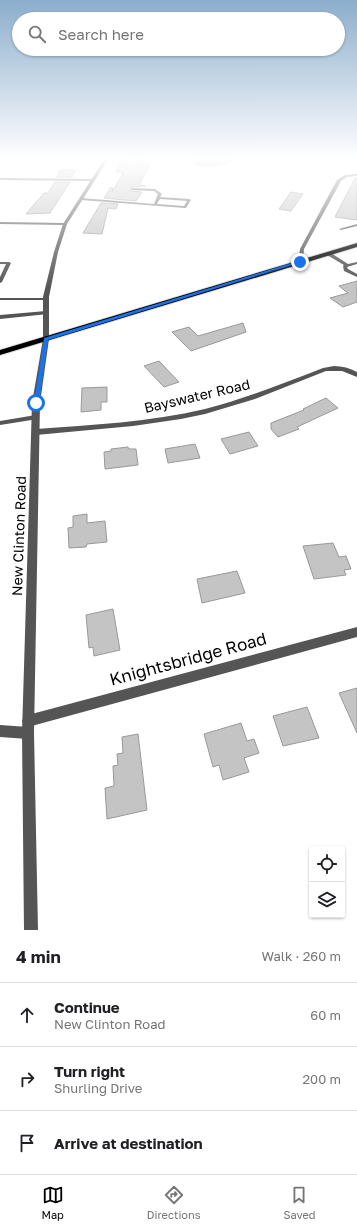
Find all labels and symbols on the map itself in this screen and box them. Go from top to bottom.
route end [291,253,309,271]
street label: Bayswater Road [142,375,251,416]
route start [27,394,45,412]
street label: New Clinton Road [8,476,29,596]
street label: Knightsbridge Road [107,627,269,690]

